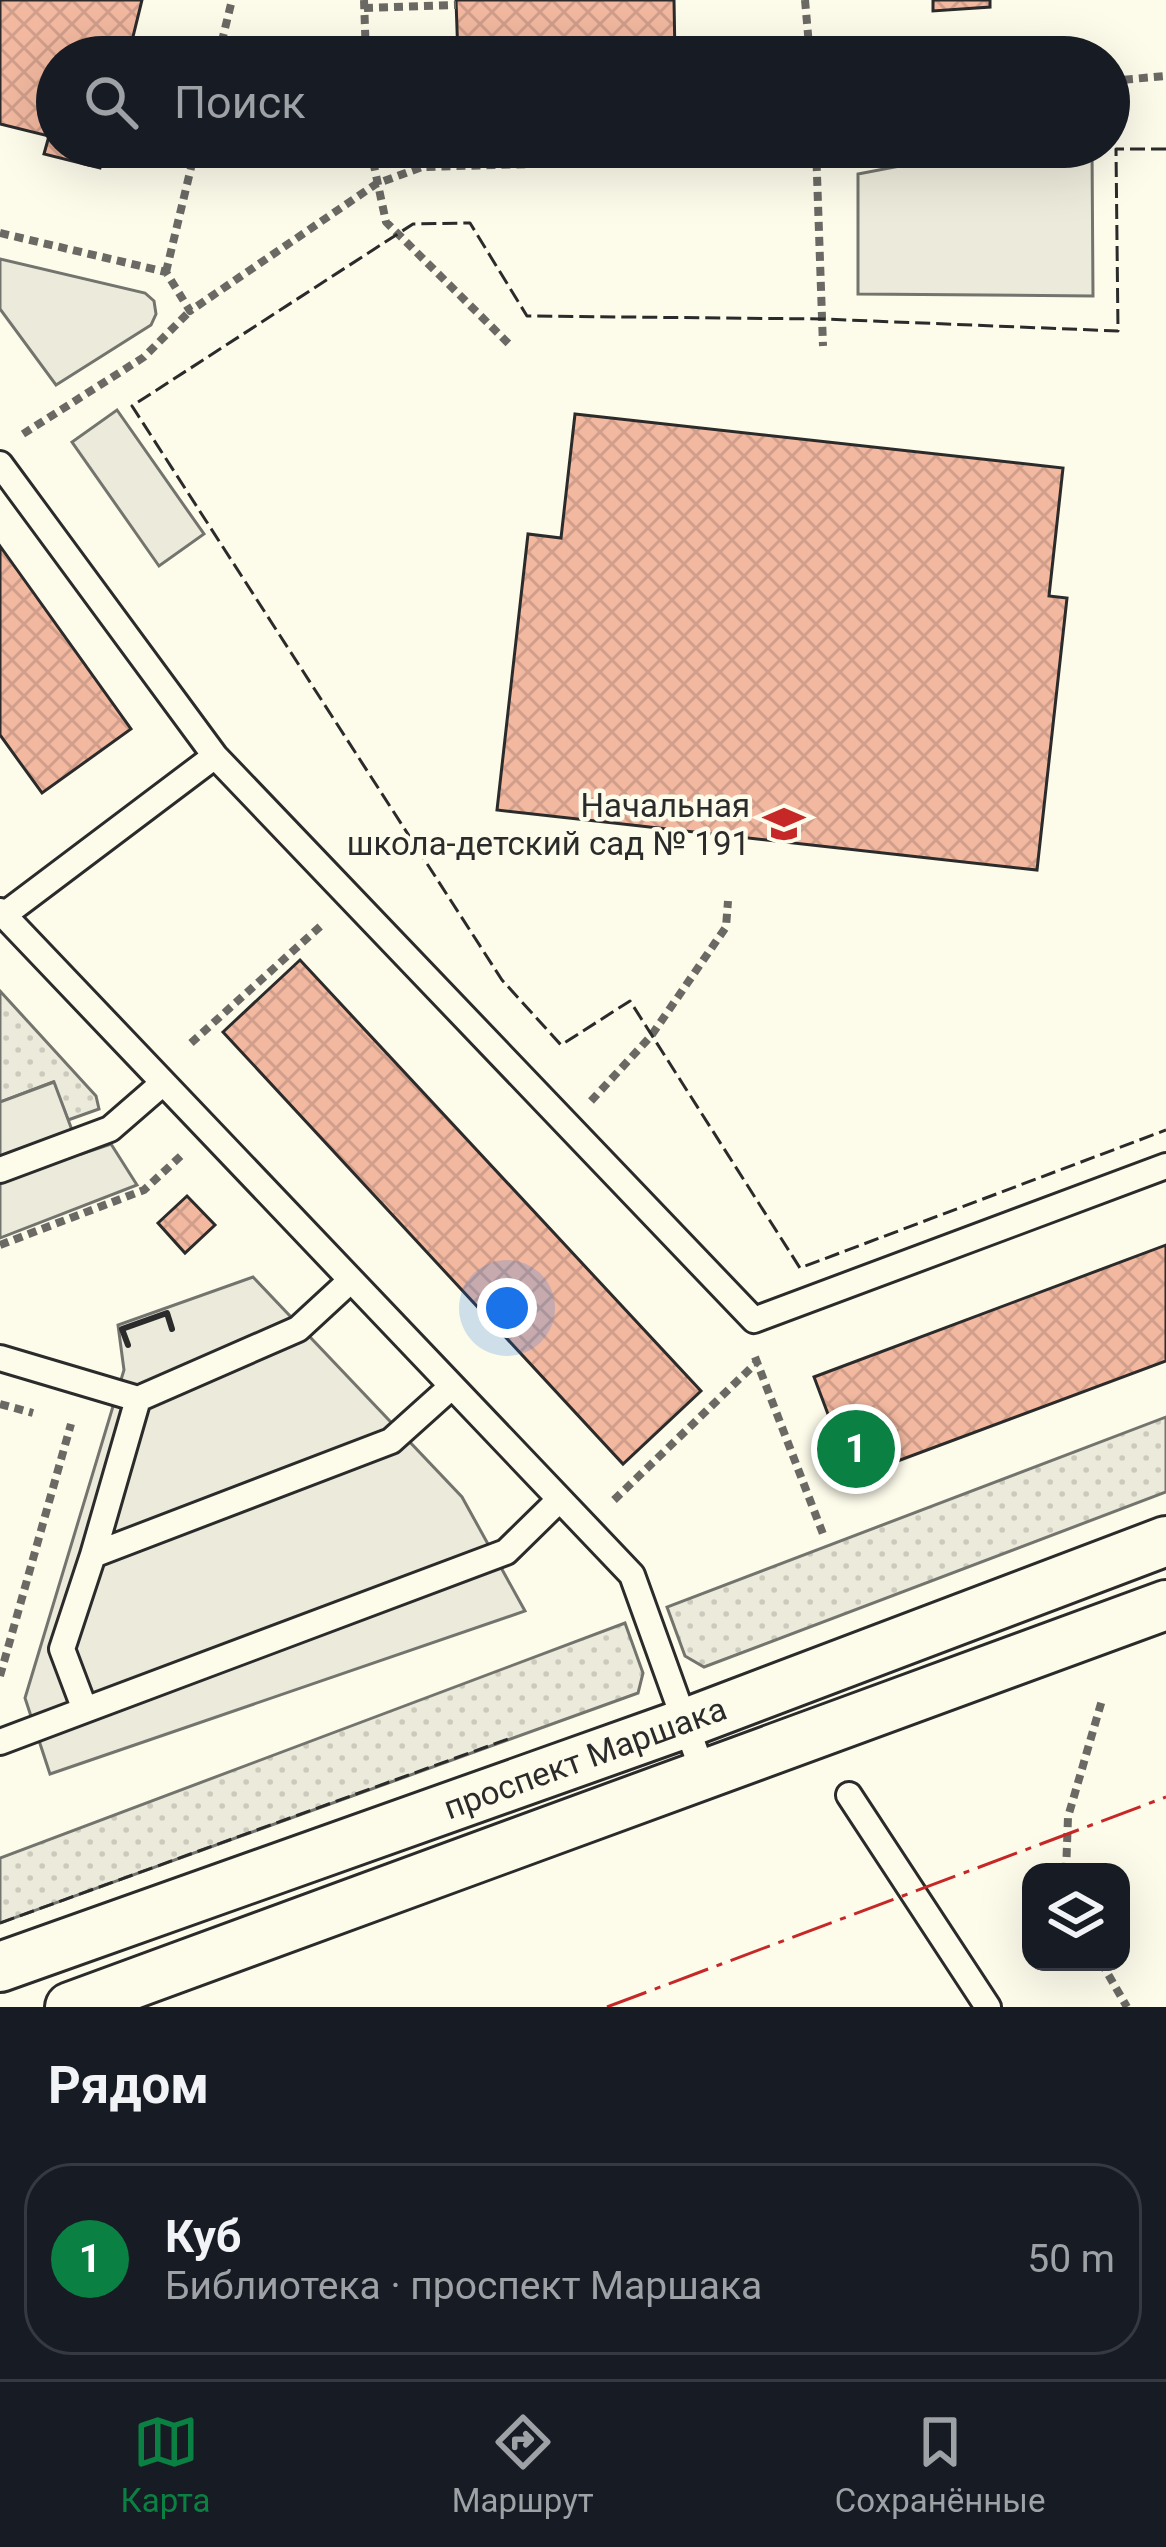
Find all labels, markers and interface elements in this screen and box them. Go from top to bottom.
search box [36,36,1130,168]
icon: search [78,69,144,135]
text: Поиск [174,76,306,129]
place label: Начальная школа-детский сад № 191 [347,786,750,863]
school or university icon: Начальная школа-детский сад № 191 [761,801,807,847]
your location [477,1278,537,1338]
pin: 1 [817,1404,895,1494]
street label: проспект Маршака [438,1689,732,1827]
map controls [1022,1863,1130,1971]
button: layers [1022,1863,1130,1971]
text: Рядом [48,2056,209,2115]
text: Куб [165,2210,242,2263]
text: 1 [79,2236,101,2282]
text: 50 m [1027,2236,1115,2282]
text: Библиотека · проспект Маршака [165,2263,762,2309]
tab: Карта [121,2409,211,2520]
tab: Маршрут [452,2409,594,2520]
tab: Сохранённые [835,2409,1045,2520]

